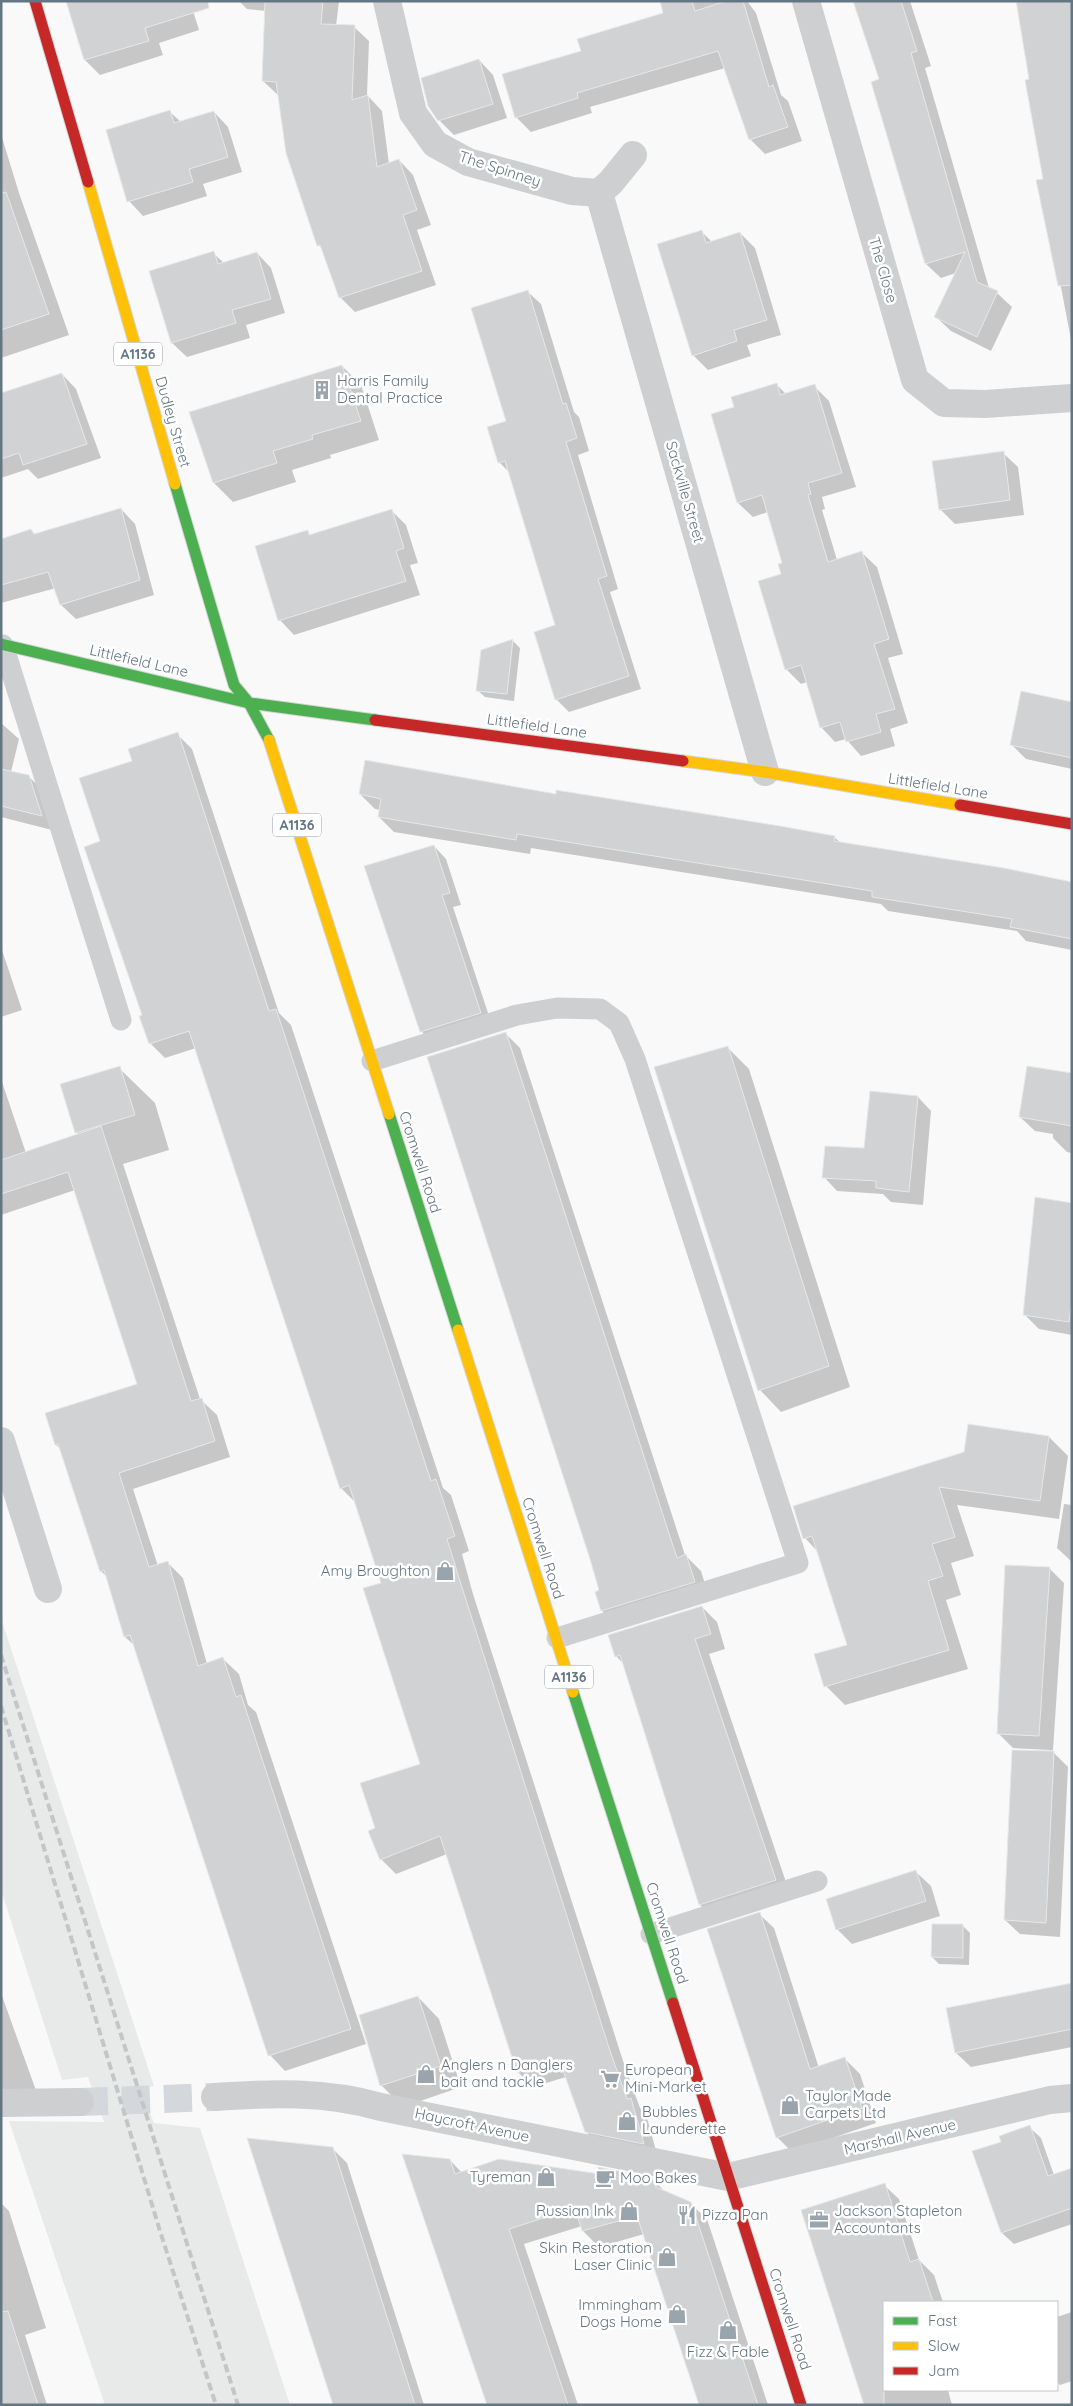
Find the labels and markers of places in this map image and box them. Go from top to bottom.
place label: Harris Family Dental Practice [337,371,443,407]
building icon: Harris Family Dental Practice [311,379,333,401]
shop icon: Amy Broughton [434,1560,456,1582]
place label: Amy Broughton [321,1561,430,1580]
place label: Anglers n Danglers bait and tackle [441,2055,573,2091]
place label: European Mini-Market [625,2060,707,2096]
shop icon: Anglers n Danglers bait and tackle [415,2063,437,2085]
supermarket icon: European Mini-Market [599,2068,621,2090]
place label: Taylor Made Carpets Ltd [805,2086,891,2122]
shop icon: Taylor Made Carpets Ltd [779,2094,801,2116]
place label: Bubbles Launderette [642,2102,726,2138]
shop icon: Bubbles Launderette [616,2110,638,2132]
shop icon: Tyreman [535,2166,557,2188]
place label: Tyreman [469,2167,531,2186]
cafe icon: Moo Bakes [594,2167,616,2189]
place label: Moo Bakes [620,2168,697,2187]
shop icon: Russian Ink [618,2200,640,2222]
place label: Russian Ink [536,2201,614,2220]
place label: Jackson Stapleton Accountants [834,2201,962,2237]
restaurant icon: Pizza Pan [676,2204,698,2226]
place label: Pizza Pan [702,2205,768,2224]
office icon: Jackson Stapleton Accountants [808,2209,830,2231]
place label: Skin Restoration Laser Clinic [539,2238,652,2274]
shop icon: Skin Restoration Laser Clinic [656,2246,678,2268]
place label: Immingham Dogs Home [578,2295,662,2331]
shop icon: Immingham Dogs Home [666,2303,688,2325]
shop icon: Fizz & Fable [717,2319,739,2341]
place label: Fizz & Fable [687,2342,769,2361]

